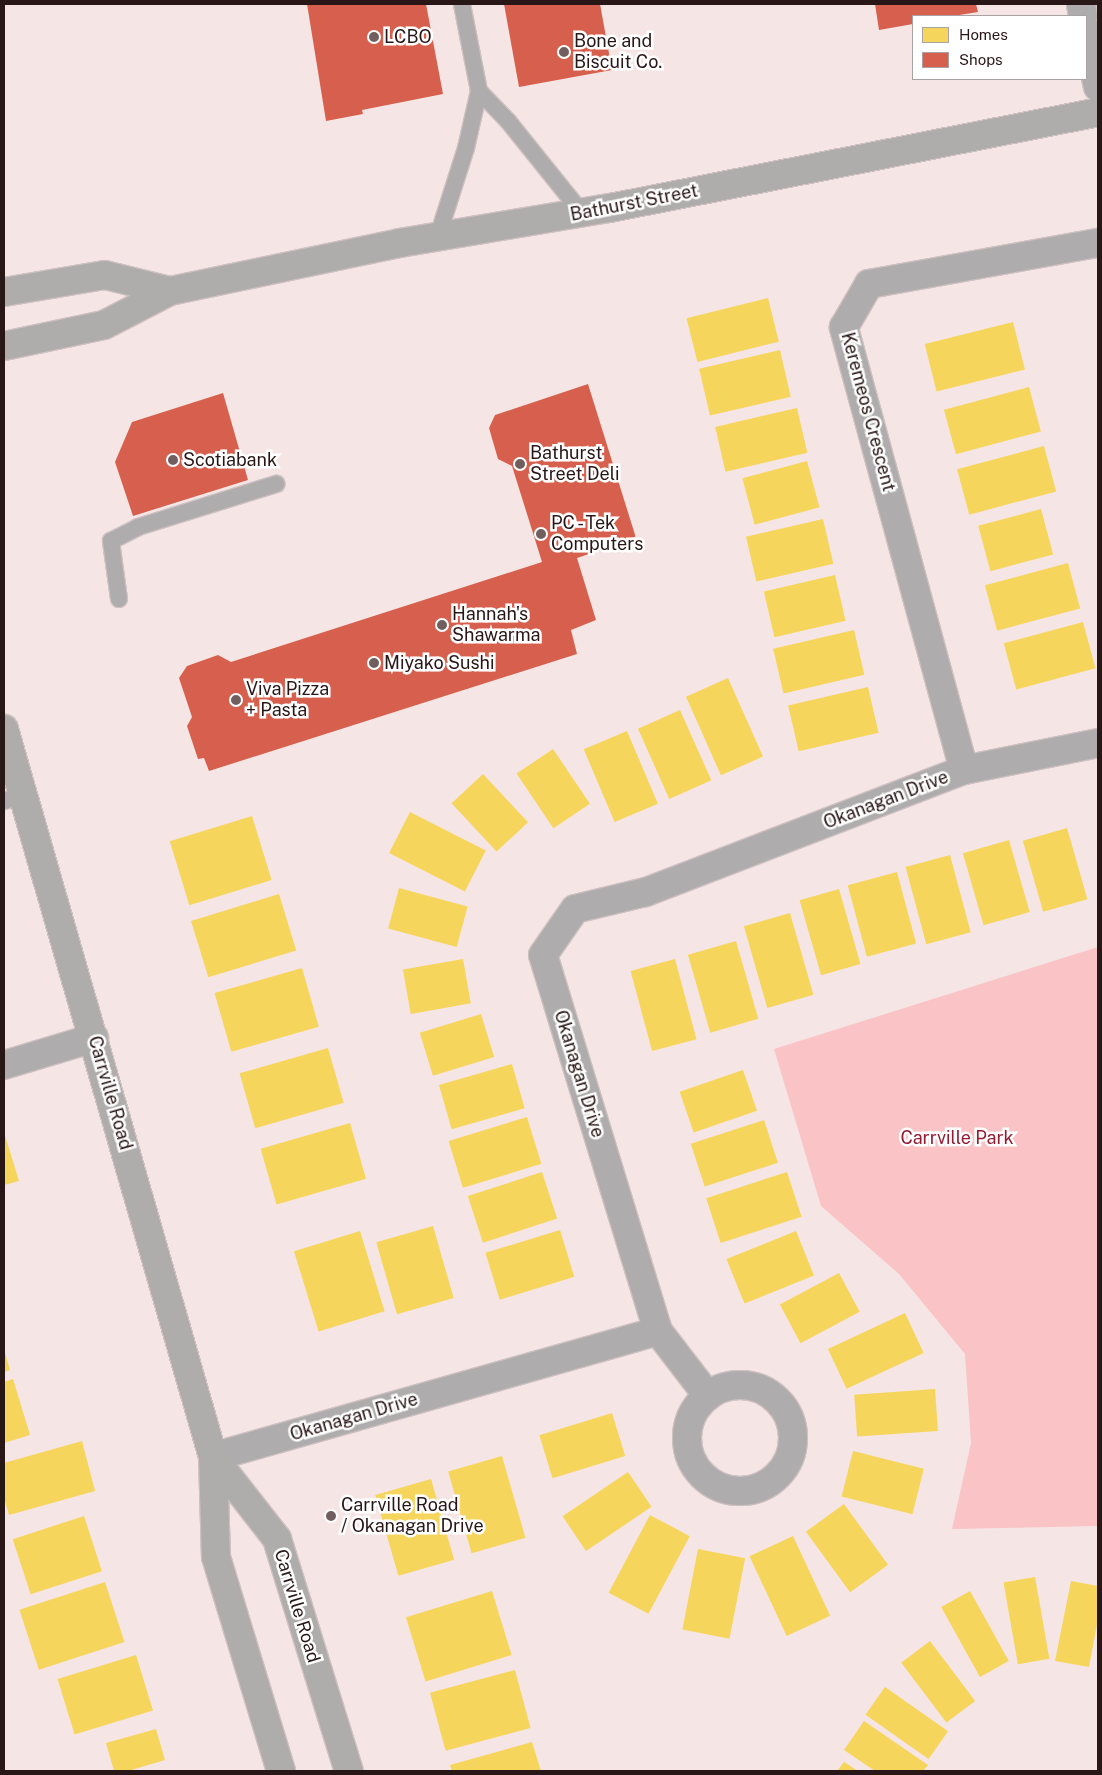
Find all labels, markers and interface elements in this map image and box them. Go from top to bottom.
legend [912,15,1087,80]
place label: LCBO [384,26,432,48]
text: Homes [959,26,1008,43]
marker: LCBO [368,31,380,43]
place label: Bone and Biscuit Co. [574,31,662,74]
marker: Bone and Biscuit Co. [558,46,570,58]
text: Shops [959,51,1003,68]
street label: Bathurst Street [568,180,700,226]
street label: Keremeos Crescent [836,330,900,494]
place label: Bathurst Street Deli [530,443,619,486]
place label: Scotiabank [183,449,277,471]
marker: Scotiabank [167,454,179,466]
marker: Bathurst Street Deli [514,458,526,470]
place label: PC - Tek Computers [551,513,643,556]
marker: PC - Tek Computers [535,528,547,540]
place label: Hannah's Shawarma [452,604,540,646]
marker: Hannah's Shawarma [436,619,448,631]
place label: Miyako Sushi [384,652,494,674]
marker: Miyako Sushi [368,657,380,669]
place label: Viva Pizza + Pasta [246,679,329,722]
marker: Viva Pizza + Pasta [230,694,242,706]
street label: Okanagan Drive [821,766,951,834]
street label: Okanagan Drive [549,1008,609,1140]
street label: Carrville Road [83,1034,137,1152]
park label: Carrville Park [900,1127,1014,1149]
street label: Okanagan Drive [288,1388,420,1446]
place label: Carrville Road / Okanagan Drive [341,1495,484,1538]
marker: Carrville Road / Okanagan Drive [325,1510,337,1522]
street label: Carrville Road [269,1547,325,1665]

